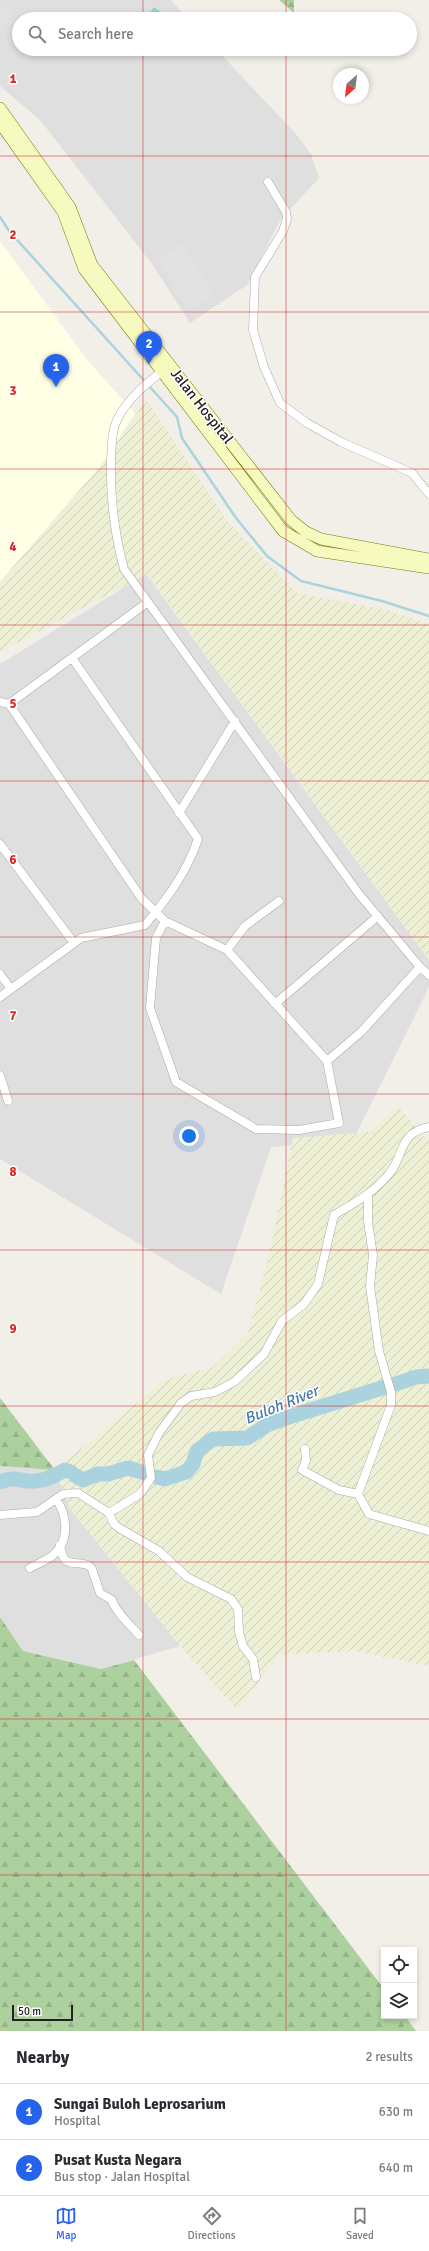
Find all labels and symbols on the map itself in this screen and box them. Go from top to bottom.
north arrow [333,68,369,104]
text: 1 [9,71,17,87]
text: 2 [9,227,17,243]
pin: 2 [136,331,162,364]
pin: 1 [43,354,69,387]
street label: Jalan Hospital [167,365,237,447]
text: 3 [9,383,17,399]
text: 4 [9,539,17,555]
text: 5 [9,696,17,712]
text: 6 [9,852,17,868]
text: 7 [9,1008,17,1024]
your location [179,1126,199,1146]
text: 8 [9,1164,17,1180]
text: 9 [9,1321,17,1337]
water label: Buloh River [241,1380,323,1429]
scale bar [12,2003,73,2022]

